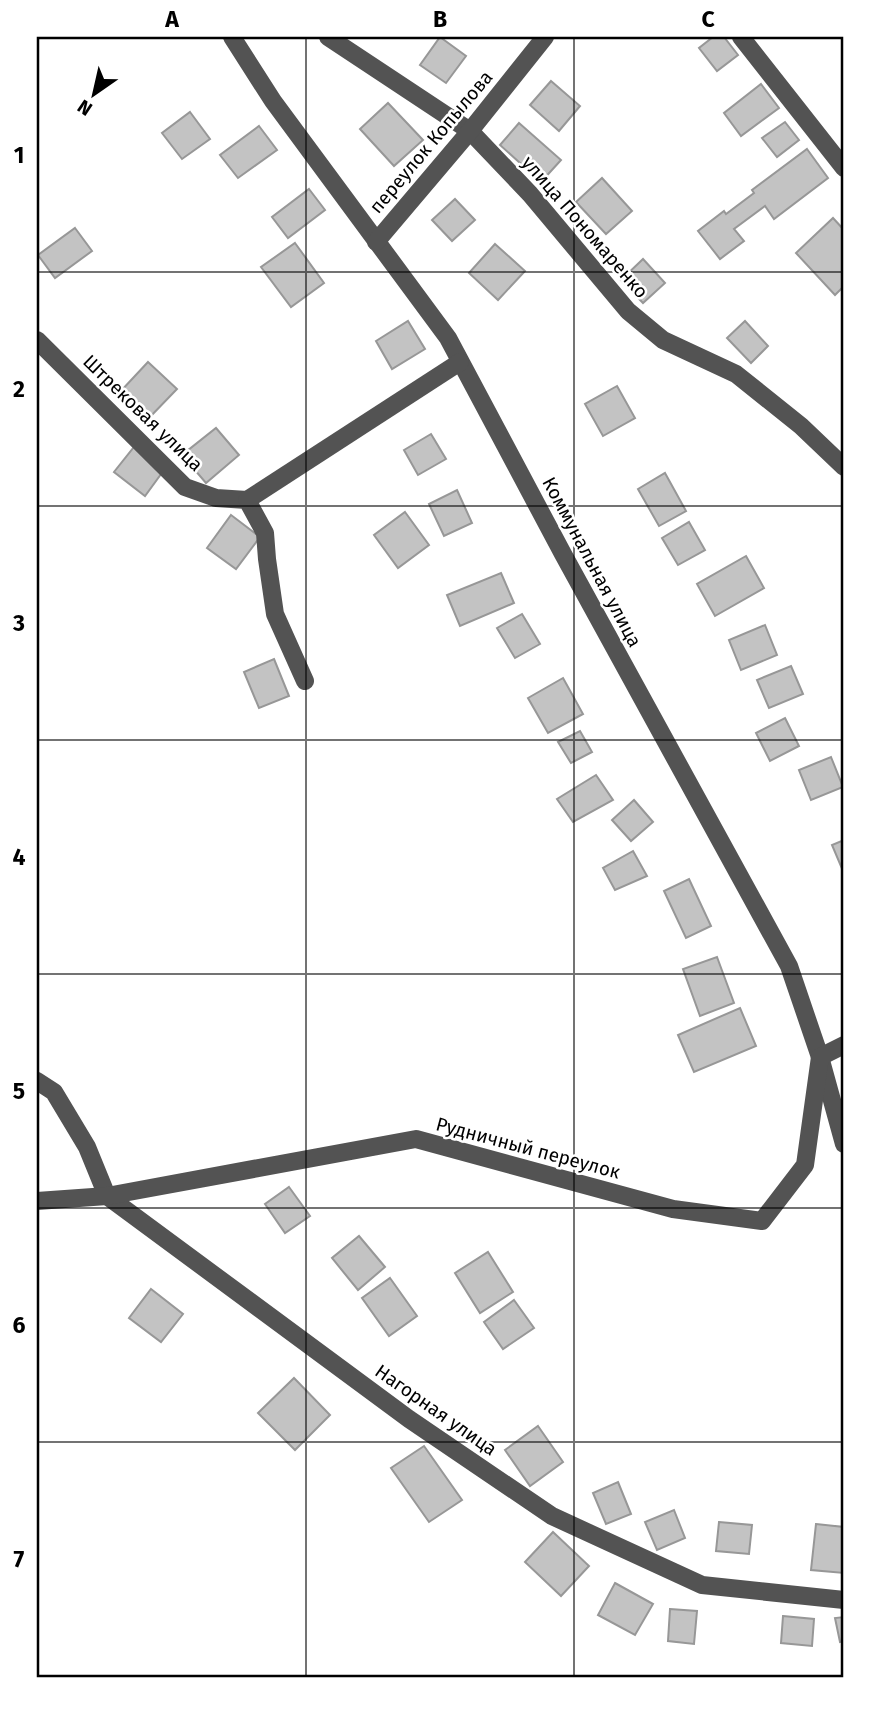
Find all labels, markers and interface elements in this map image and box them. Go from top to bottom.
text: A [164,5,179,33]
text: B [433,5,447,33]
text: C [701,5,715,33]
north arrow [60,60,130,130]
street label: переулок Копылова [365,66,497,218]
text: N [73,95,96,121]
text: 1 [14,141,24,169]
street label: улица Пономаренко [517,151,653,303]
street label: Штрековая улица [78,350,208,476]
text: 2 [13,375,25,403]
street label: Коммунальная улица [537,473,647,651]
text: 3 [12,609,25,637]
text: 4 [13,843,26,871]
text: 5 [13,1077,25,1105]
street label: Рудничный переулок [433,1112,623,1184]
text: 6 [13,1311,26,1339]
street label: Нагорная улица [371,1359,501,1461]
text: 7 [14,1545,25,1573]

